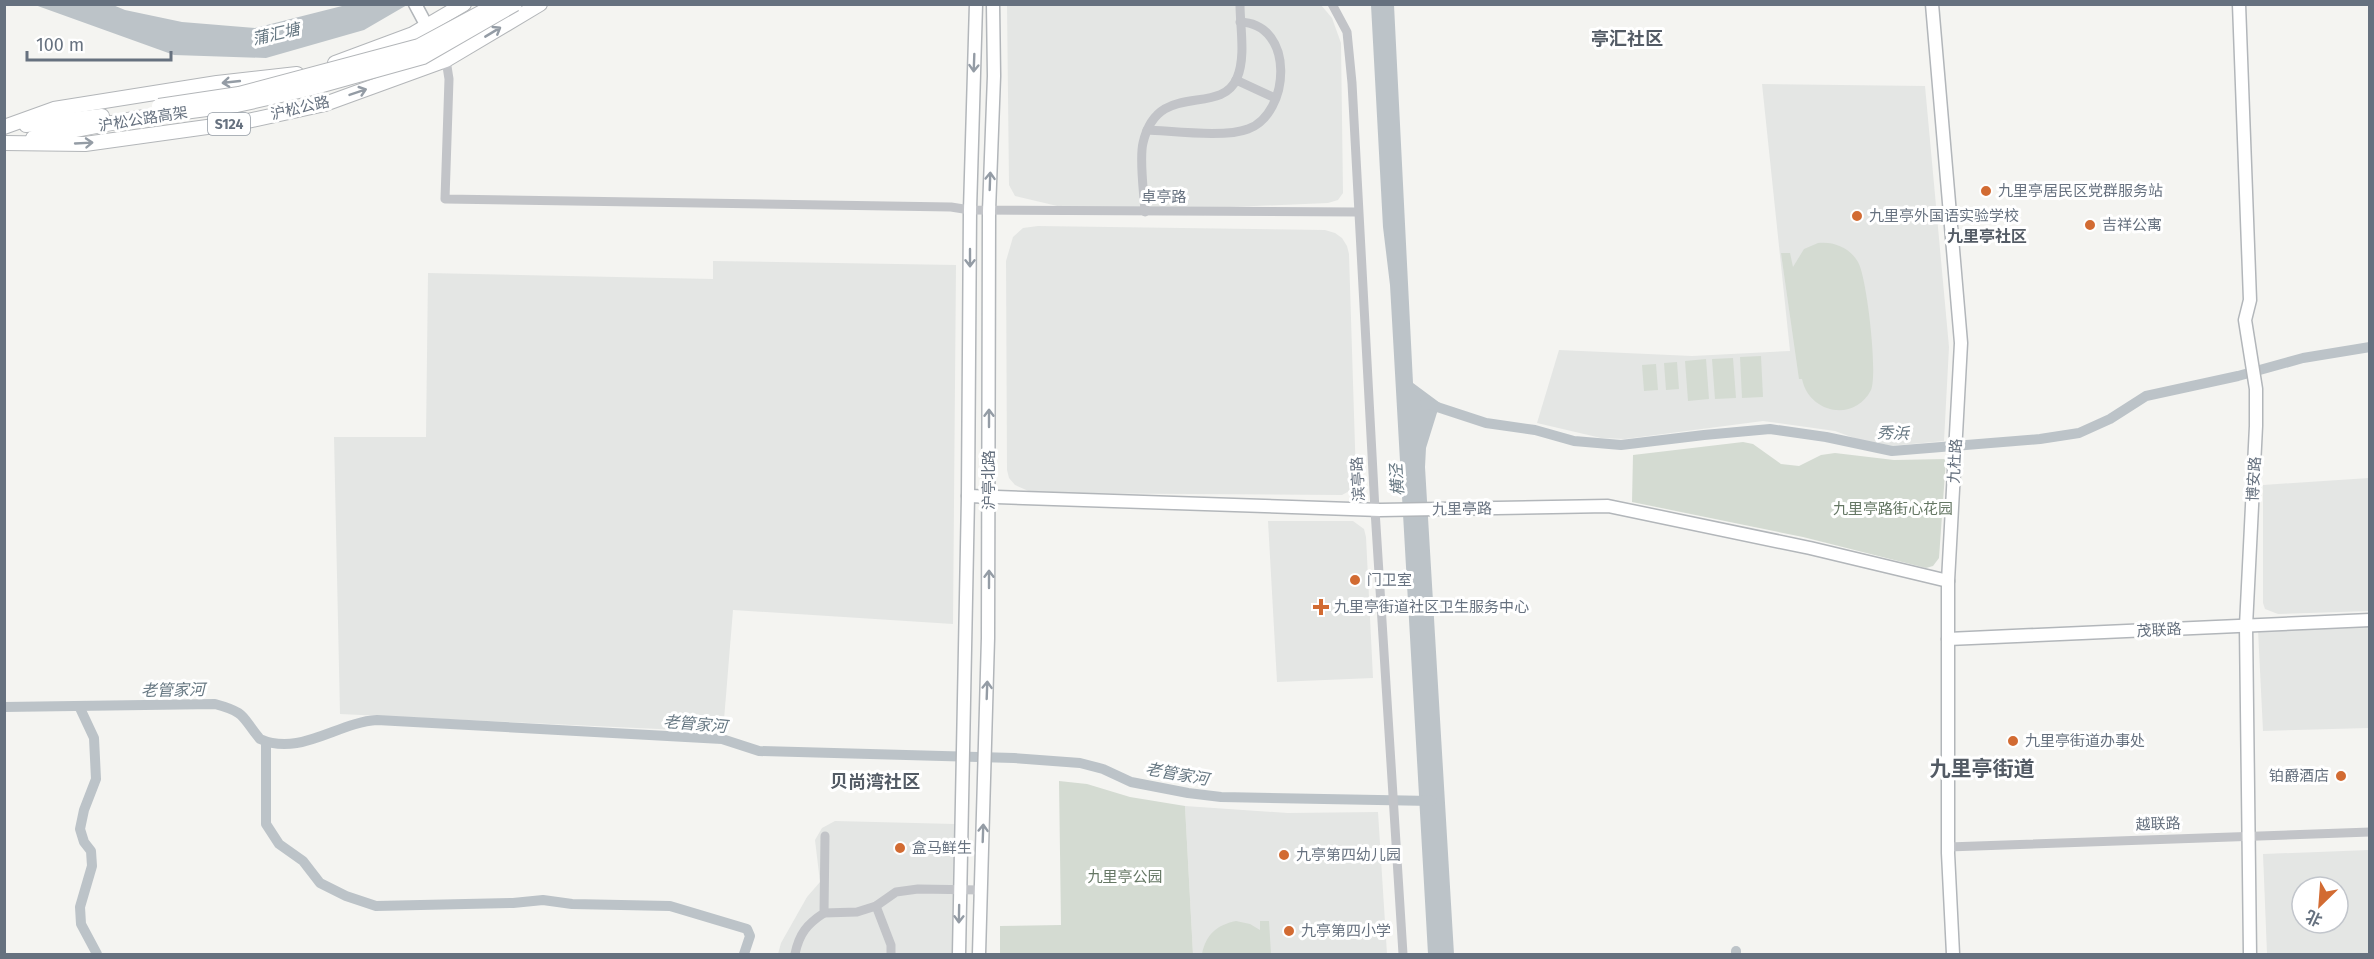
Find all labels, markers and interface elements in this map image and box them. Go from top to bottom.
water label: 蒲汇塘 [250,19,304,49]
scale bar [27,24,171,62]
one-way arrow [484,26,501,38]
district label: 亭汇社区 [1591,28,1663,50]
text: 100 m [36,34,84,56]
one-way arrow [968,52,980,72]
one-way arrow [222,77,241,88]
one-way arrow [348,86,367,97]
street label: 沪松公路 [269,92,331,124]
street label: 沪松公路高架 [97,103,189,135]
road number: S124 [208,113,250,135]
one-way arrow [73,138,93,149]
one-way arrow [984,171,996,191]
place label: 九里亭居民区党群服务站 [1998,182,2163,200]
marker: 九里亭居民区党群服务站 [1979,184,1993,198]
street label: 卓亭路 [1141,188,1187,206]
place label: 九里亭外国语实验学校 [1869,207,2019,225]
marker: 九里亭外国语实验学校 [1850,209,1864,223]
place label: 吉祥公寓 [2102,216,2162,234]
marker: 吉祥公寓 [2083,218,2097,232]
district label: 九里亭社区 [1947,227,2027,246]
one-way arrow [964,247,976,267]
one-way arrow [983,408,995,428]
water label: 秀浜 [1877,423,1911,443]
street label: 九杜路 [1945,438,1965,484]
street label: 沪亭北路 [980,450,998,510]
street label: 滨亭路 [1348,456,1368,502]
street label: 博安路 [2244,456,2264,502]
water label: 横泾 [1386,461,1408,497]
street label: 九里亭路 [1432,499,1492,519]
park label: 九里亭路街心花园 [1833,500,1953,518]
one-way arrow [983,570,994,590]
place label: 门卫室 [1367,571,1412,589]
marker: 门卫室 [1348,573,1362,587]
marker: 九里亭街道社区卫生服务中心 [1312,598,1330,616]
place label: 九里亭街道社区卫生服务中心 [1334,598,1529,616]
street label: 茂联路 [2136,620,2182,640]
water label: 老管家河 [141,680,208,700]
one-way arrow [981,681,992,701]
water label: 老管家河 [662,712,731,737]
place label: 九里亭街道办事处 [2025,732,2145,750]
marker: 九里亭街道办事处 [2006,734,2020,748]
district label: 九里亭街道 [1930,756,2035,782]
water label: 老管家河 [1144,759,1213,789]
place label: 铂爵酒店 [2269,767,2329,785]
marker: 铂爵酒店 [2334,769,2348,783]
district label: 贝尚湾社区 [830,771,920,793]
street label: 越联路 [2135,814,2181,834]
one-way arrow [977,824,988,844]
place label: 盒马鲜生 [912,839,972,857]
marker: 盒马鲜生 [893,841,907,855]
place label: 九亭第四幼儿园 [1296,846,1401,864]
marker: 九亭第四幼儿园 [1277,848,1291,862]
park label: 九里亭公园 [1087,868,1163,886]
north arrow [2290,875,2350,935]
one-way arrow [953,904,965,924]
text: 北 [2303,906,2325,930]
place label: 九亭第四小学 [1301,922,1391,940]
marker: 九亭第四小学 [1282,924,1296,938]

